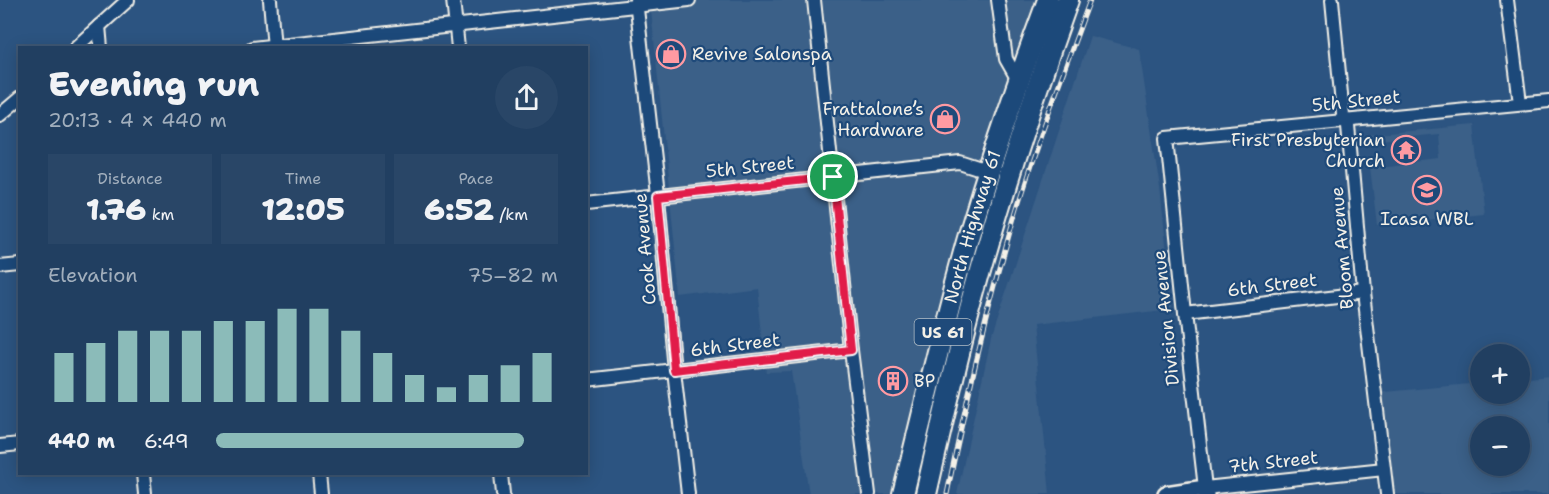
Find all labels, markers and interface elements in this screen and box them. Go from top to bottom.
shop icon: Revive Salonspa [655,38,687,70]
place label: Revive Salonspa [692,42,832,66]
text: Evening run [48,62,259,107]
button: share [495,66,558,129]
street label: 5th Street [1311,84,1402,118]
place label: Frattalone’s Hardware [823,97,924,142]
shop icon: Frattalone’s Hardware [929,103,961,135]
text: 20:13 · 4 × 440 m [48,107,227,133]
place label: First Presbyterian Church [1231,128,1385,173]
temple icon: First Presbyterian Church [1390,134,1422,166]
street label: North Highway 61 [939,147,1007,306]
street label: 5th Street [705,150,796,184]
pin [807,151,858,202]
icon: arrive [816,160,849,193]
text: Distance [97,168,163,189]
text: Time [285,168,321,189]
text: Pace [458,168,494,189]
school or university icon: Icasa WBL [1411,174,1443,206]
street label: Bloom Avenue [1325,186,1359,310]
text: 1.76 [86,189,146,230]
text: 12:05 [261,189,345,230]
text: 6:52 [424,189,494,230]
street label: Cook Avenue [628,192,662,306]
text: km [146,204,174,225]
text: /km [494,204,528,225]
place label: Icasa WBL [1380,207,1474,231]
street label: Division Avenue [1147,249,1185,387]
text: Elevation [48,262,138,288]
text: 75–82 m [468,262,558,288]
street label: 6th Street [1226,268,1318,302]
road number: US 61 [914,319,972,345]
street label: 6th Street [689,328,781,362]
map controls [1470,344,1530,476]
button: + [1470,344,1530,404]
building icon: BP [877,365,909,397]
place label: BP [914,369,935,393]
button: − [1470,416,1530,476]
text: 440 m [48,428,115,454]
text: 6:49 [144,428,189,454]
street label: 7th Street [1227,445,1319,479]

